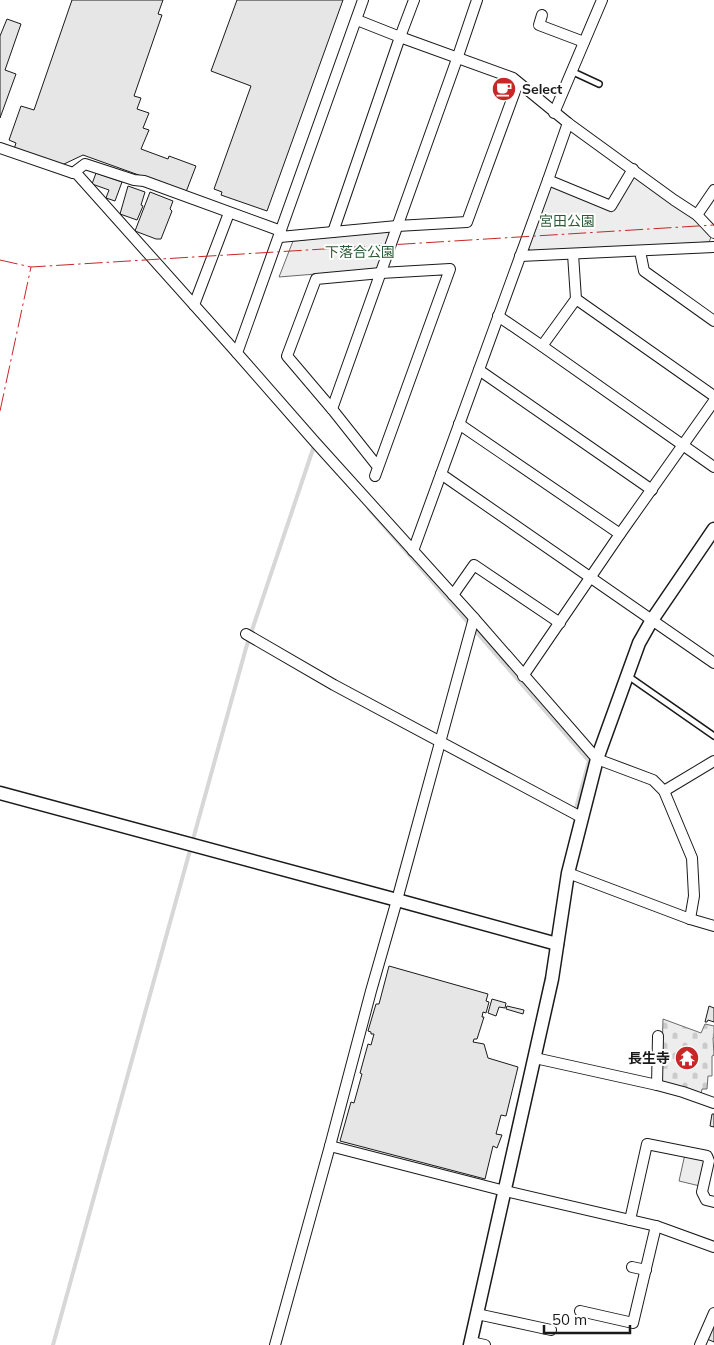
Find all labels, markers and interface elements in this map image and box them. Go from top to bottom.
cafe icon: Select [491,76,517,102]
place label: Select [522,80,563,98]
park label: 宮田公園 [539,212,595,230]
park label: 下落合公園 [325,243,395,261]
temple icon: 長生寺 [674,1045,700,1071]
place label: 長生寺 [628,1049,670,1067]
scale bar [544,1302,630,1334]
text: 50 m [552,1310,587,1329]

